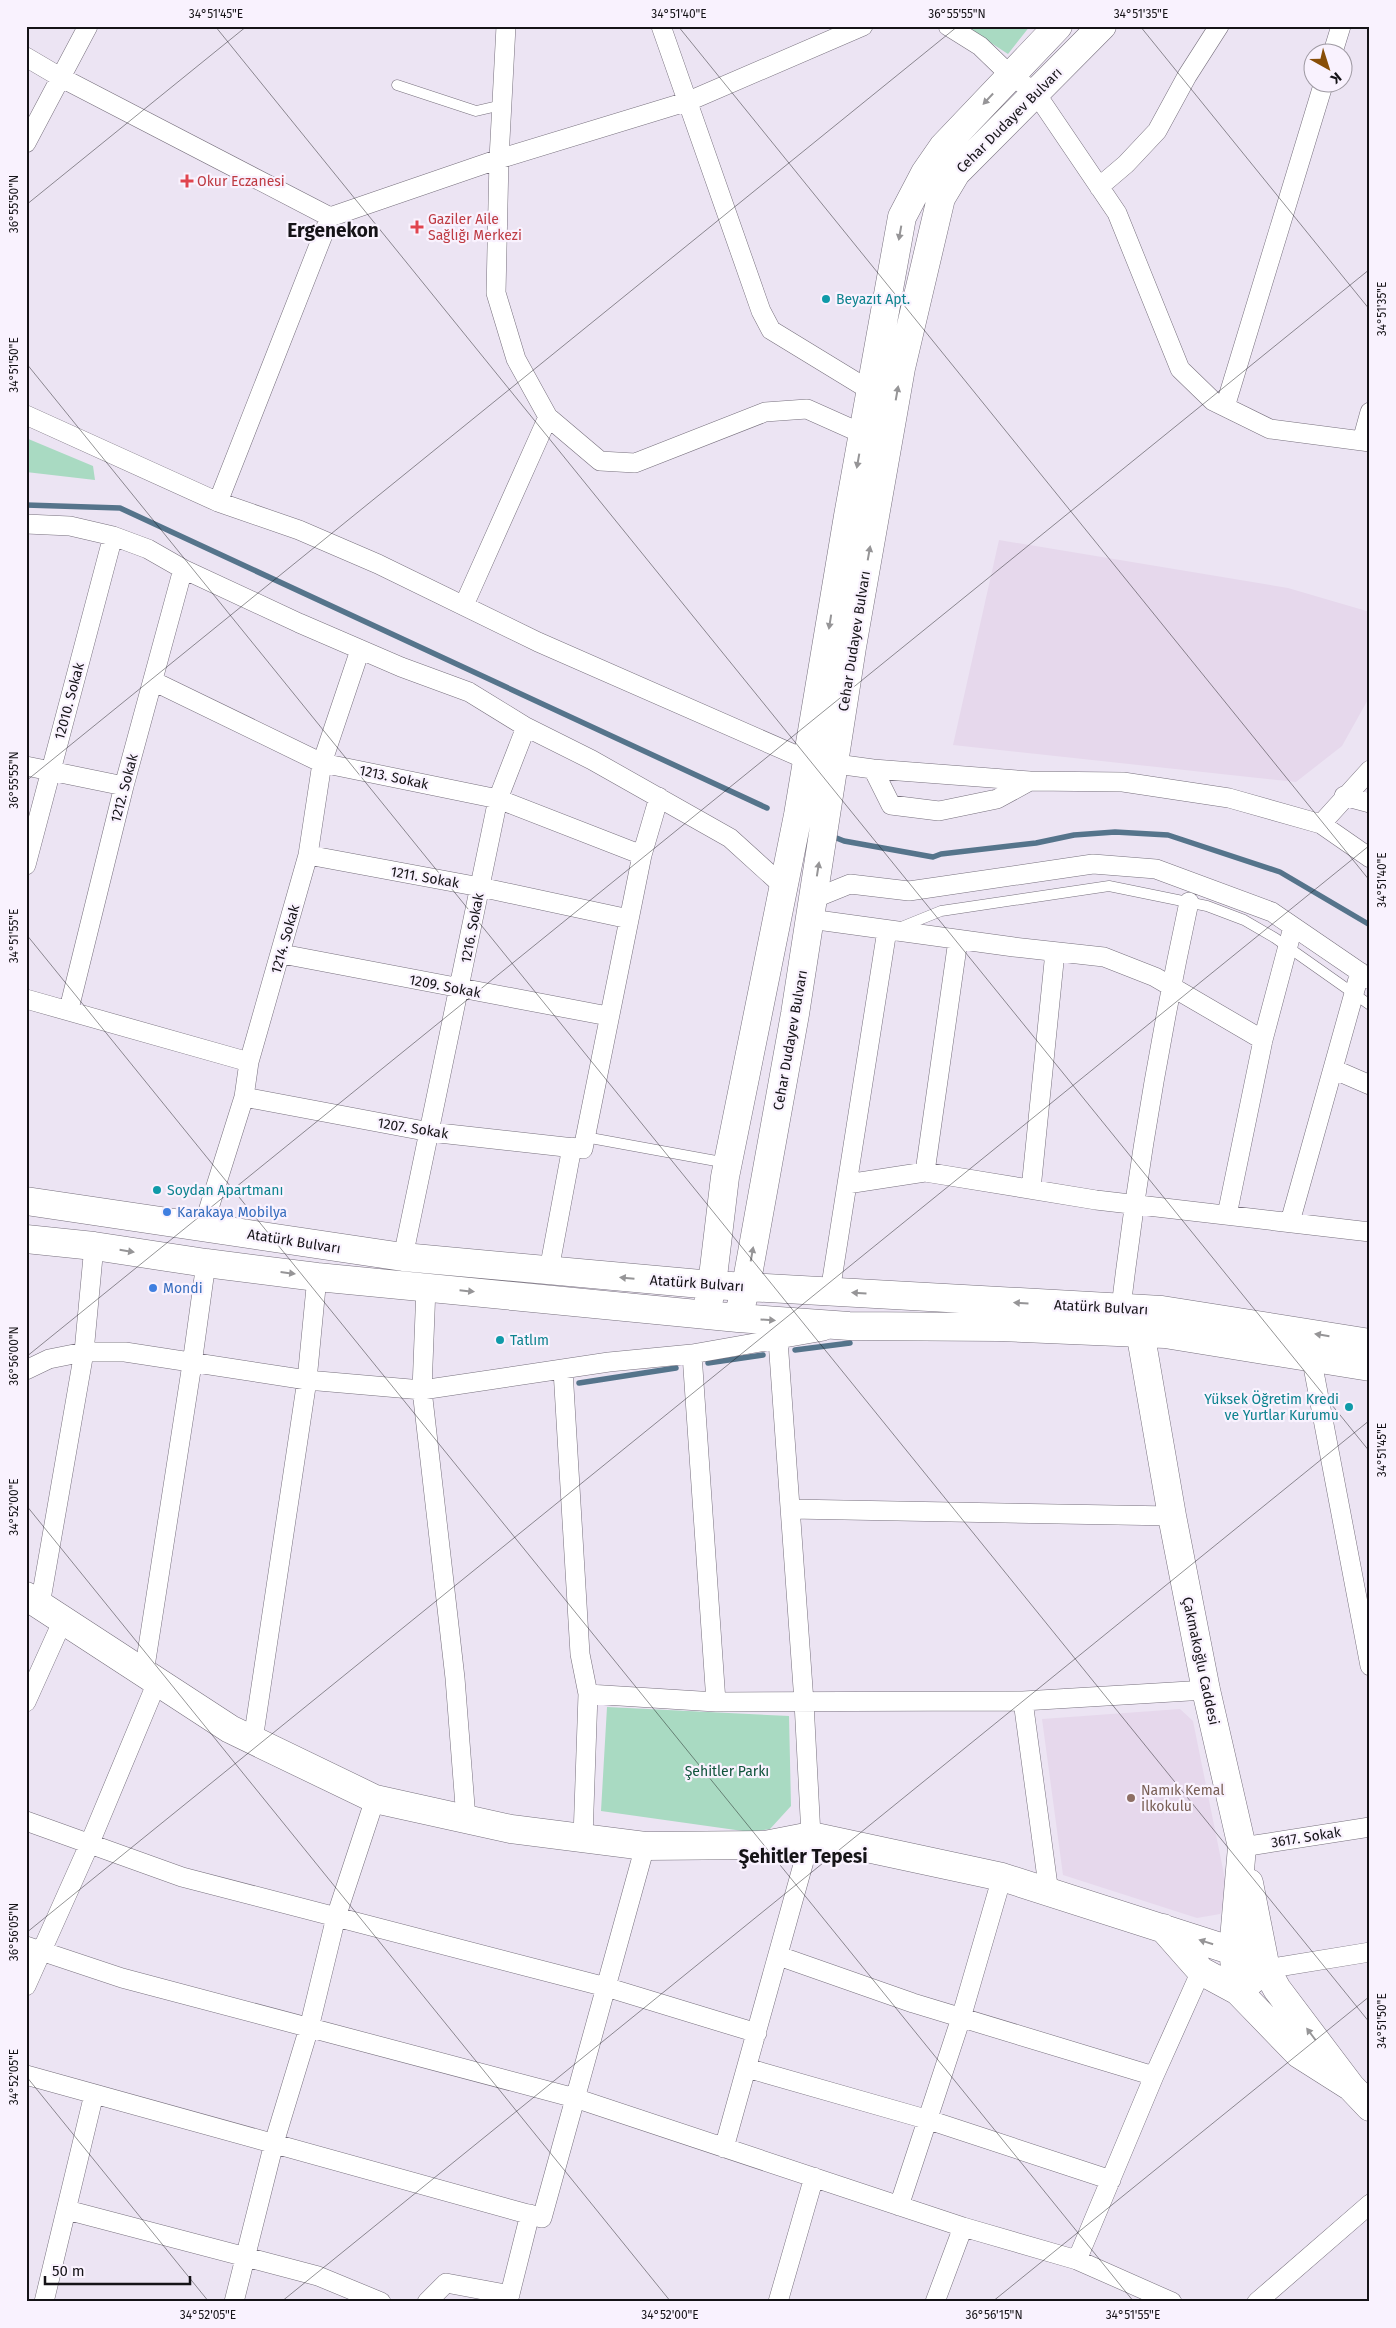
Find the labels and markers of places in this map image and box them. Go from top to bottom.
place label: Okur Eczanesi [197,173,285,190]
marker: Okur Eczanesi [181,175,193,187]
place label: Gaziler Aile Sağlığı Merkezi [428,211,522,244]
marker: Gaziler Aile Sağlığı Merkezi [410,220,424,234]
place label: Beyazıt Apt. [836,291,910,308]
marker: Beyazıt Apt. [820,293,832,305]
place label: Soydan Apartmanı [167,1182,284,1199]
marker: Soydan Apartmanı [151,1184,163,1196]
place label: Karakaya Mobilya [177,1204,287,1221]
marker: Karakaya Mobilya [161,1206,173,1218]
place label: Mondi [163,1280,203,1297]
marker: Mondi [147,1282,159,1294]
place label: Tatlım [510,1332,549,1349]
marker: Tatlım [494,1334,506,1346]
place label: Yüksek Öğretim Kredi ve Yurtlar Kurumu [1204,1390,1339,1424]
marker: Yüksek Öğretim Kredi ve Yurtlar Kurumu [1343,1401,1355,1413]
place label: Namık Kemal İlkokulu [1141,1782,1224,1815]
marker: Namık Kemal İlkokulu [1125,1792,1137,1804]

